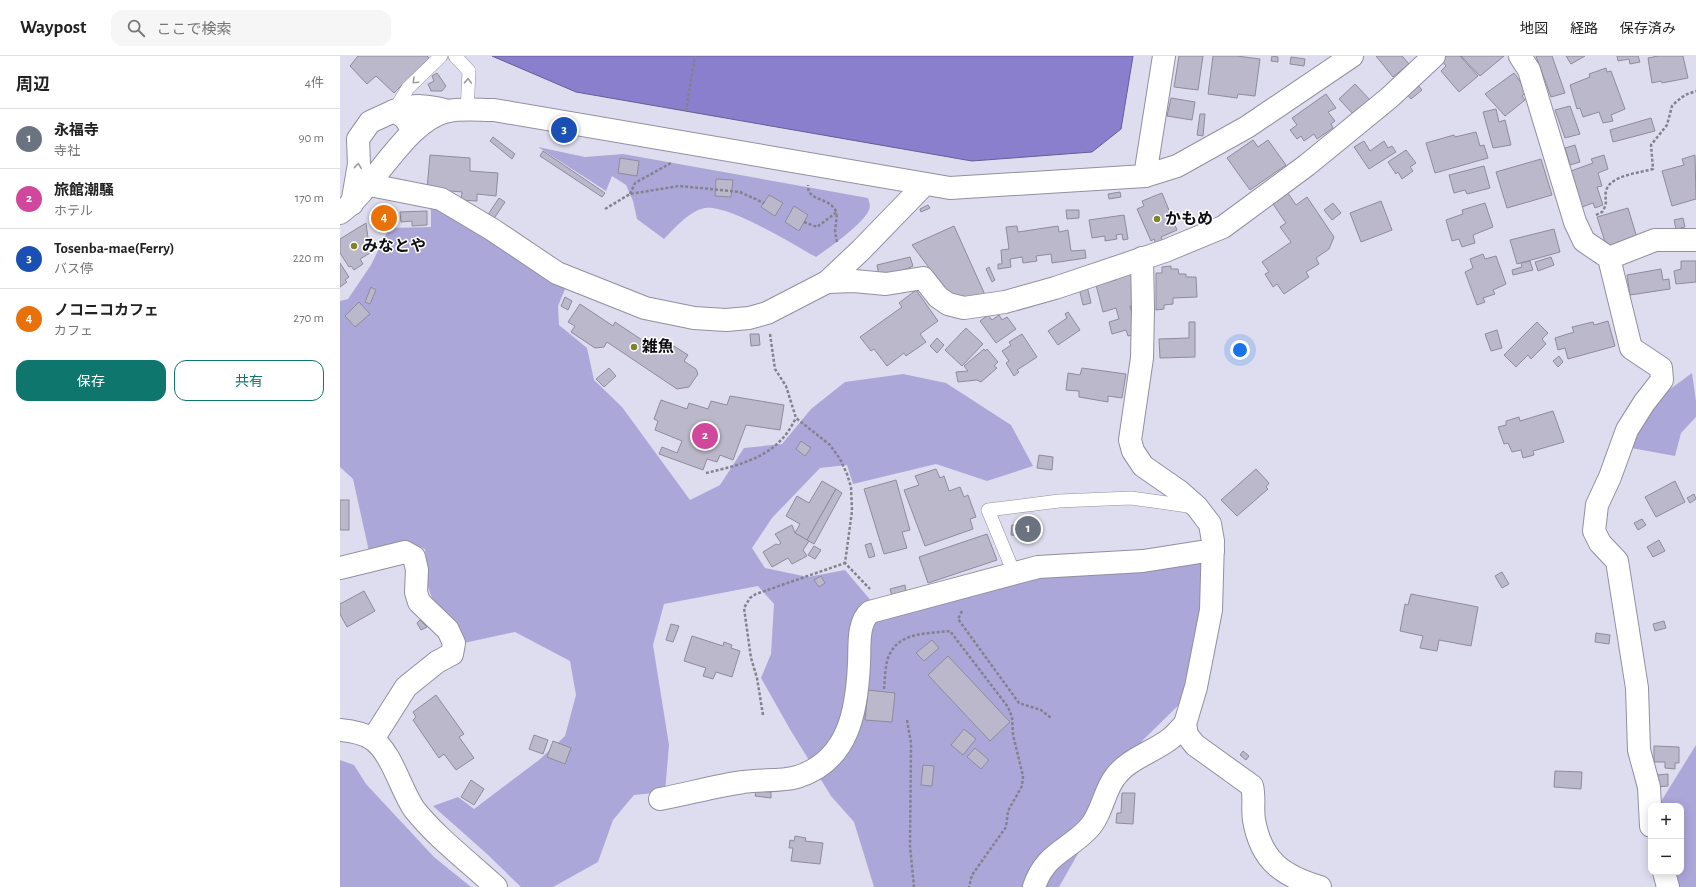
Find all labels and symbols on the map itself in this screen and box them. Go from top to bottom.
one-way arrow [412,76,420,84]
one-way arrow [464,78,472,84]
pin: 3 [551,115,577,145]
one-way arrow [353,163,362,169]
pin: 4 [371,203,397,233]
place label: かもめ [1165,210,1213,227]
marker: かもめ [1152,214,1162,224]
place label: みなとや [362,237,426,254]
marker: みなとや [349,241,359,251]
place label: 雑魚 [642,337,674,355]
your location [1230,340,1250,360]
marker: 雑魚 [629,342,639,352]
pin: 2 [692,421,718,451]
pin: 1 [1015,514,1041,544]

